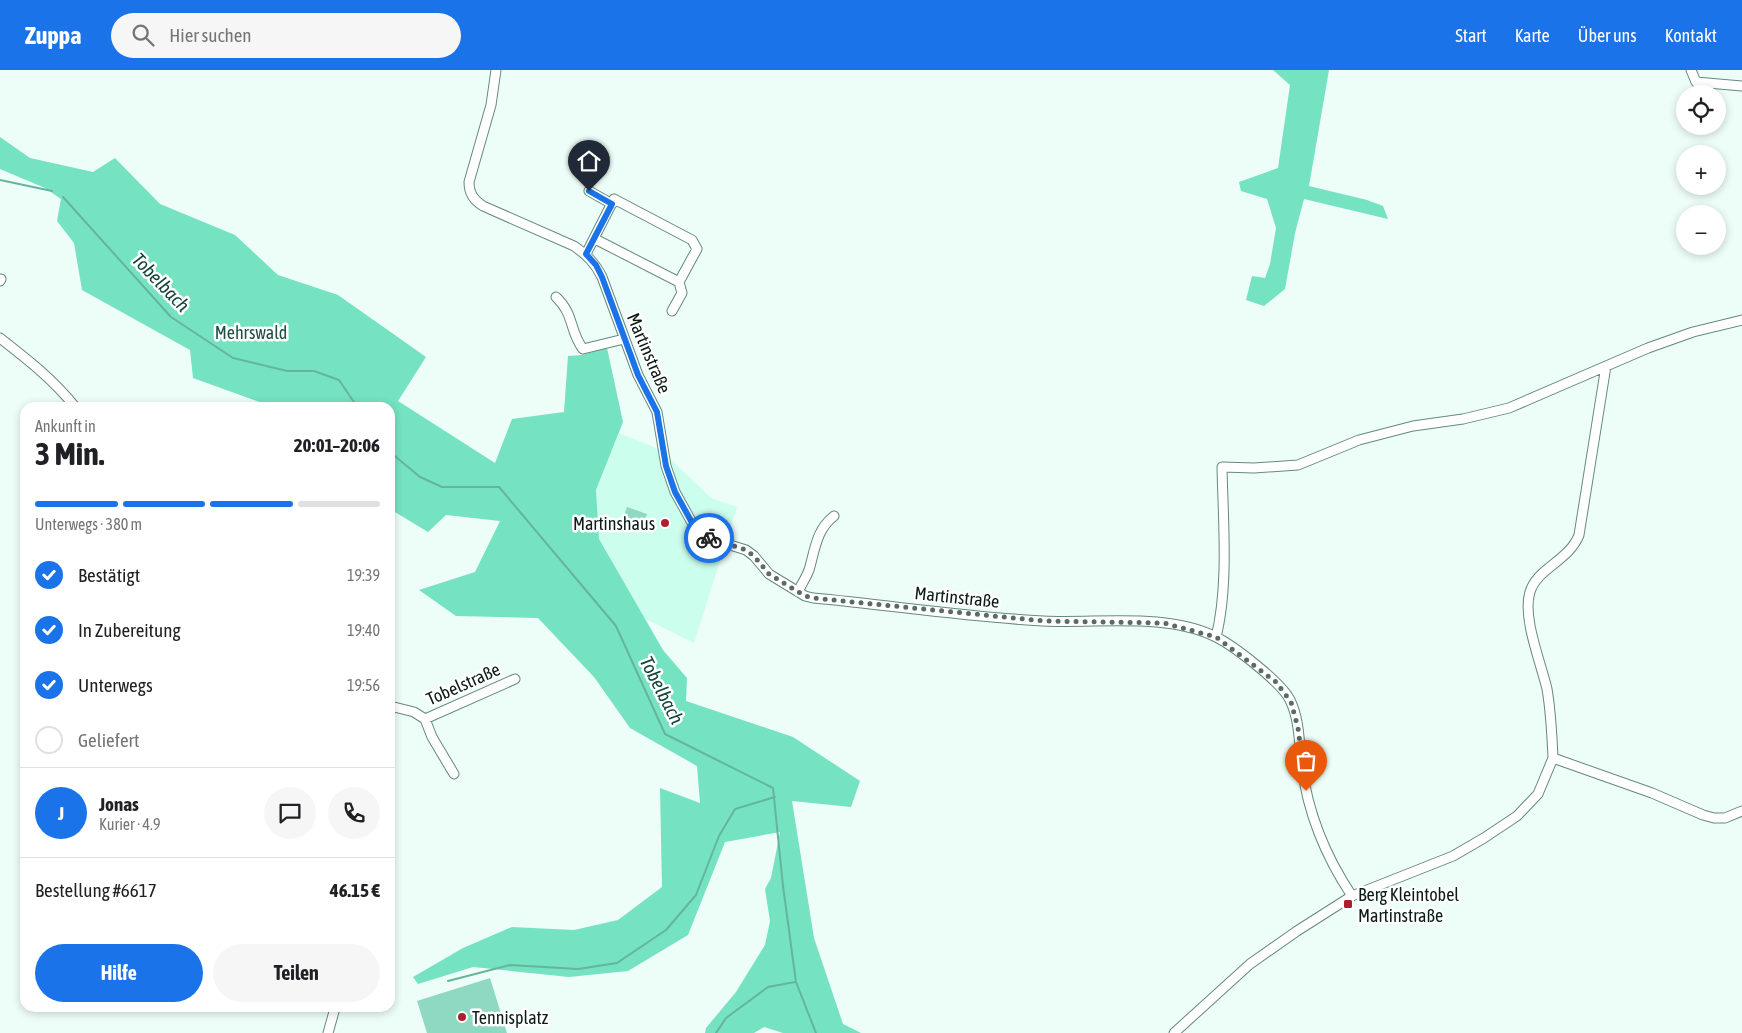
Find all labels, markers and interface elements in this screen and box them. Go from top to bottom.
search box [111,13,461,58]
icon: search [129,21,157,49]
text: Zuppa [25,22,81,49]
text: Hier suchen [169,24,252,46]
text: Start [1455,25,1487,46]
text: Karte [1515,25,1550,46]
text: Über uns [1578,25,1637,46]
text: Kontakt [1665,25,1717,46]
map controls [1676,85,1726,255]
button: locate [1676,85,1726,135]
pin [568,140,610,191]
button: + [1676,145,1726,195]
icon: home [575,147,603,175]
button: − [1676,205,1726,255]
water label: Tobelbach [128,248,194,316]
street label: Martinstraße [623,310,675,396]
park label: Mehrswald [215,322,287,343]
text: Ankunft in [35,417,96,435]
text: 20:01–20:06 [294,434,380,456]
text: 3 Min. [35,435,104,472]
place label: Martinshaus [573,513,655,534]
courier [684,513,734,563]
text: Unterwegs · 380 m [35,515,142,533]
marker: Martinshaus [659,517,671,529]
icon: bike [695,524,723,552]
icon: check [35,561,63,589]
text: Bestätigt [78,564,140,586]
text: 19:39 [347,566,380,584]
street label: Martinstraße [914,582,1000,612]
icon: check [35,616,63,644]
text: In Zubereitung [78,619,181,641]
text: 19:40 [347,621,380,639]
water label: Tobelbach [636,653,688,727]
street label: Tobelstraße [423,658,503,710]
icon: check [35,671,63,699]
text: Unterwegs [78,674,153,696]
text: 19:56 [347,676,380,694]
text: Geliefert [78,729,139,751]
pin [1285,740,1327,791]
icon: bag [1292,747,1320,775]
button: chat [264,787,316,839]
button: phone [328,787,380,839]
text: Jonas [99,793,139,815]
text: J [58,802,64,824]
text: Kurier · 4.9 [99,815,161,833]
text: Bestellung #6617 [35,879,157,901]
text: 46.15 € [330,879,380,901]
place label: Berg Kleintobel Martinstraße [1358,884,1459,926]
marker: Berg Kleintobel Martinstraße [1342,898,1354,910]
button: Hilfe [35,944,203,1002]
button: Teilen [213,944,380,1002]
place label: Tennisplatz [472,1007,549,1028]
marker: Tennisplatz [456,1011,468,1023]

